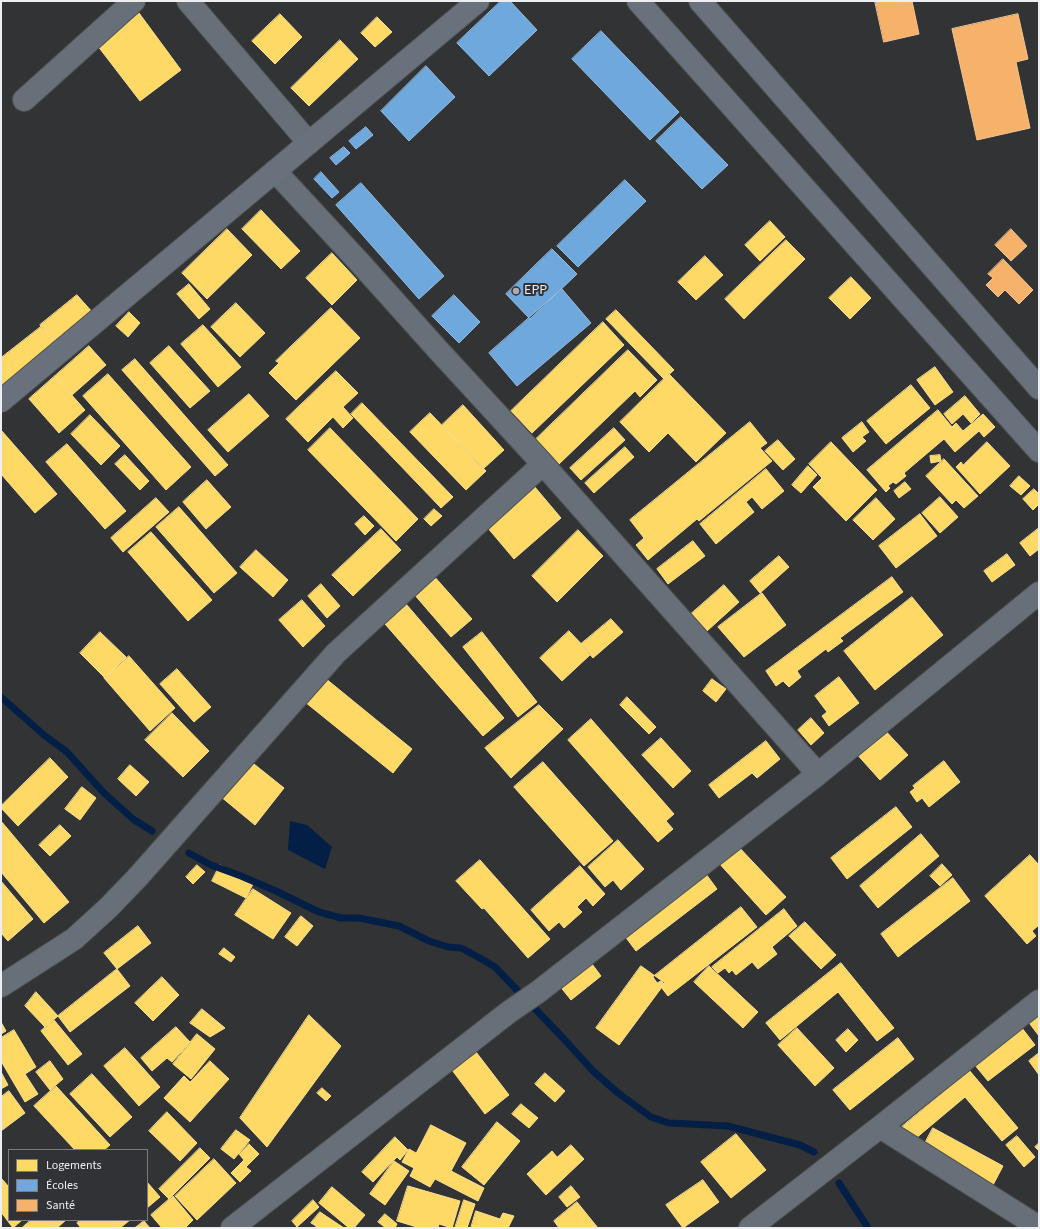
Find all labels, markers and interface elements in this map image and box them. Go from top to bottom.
place label: EPP [524,283,547,299]
marker: EPP [511,286,521,296]
legend [8,1149,148,1221]
text: Logements [46,1157,101,1174]
text: Écoles [46,1177,78,1194]
text: Santé [46,1197,75,1214]

